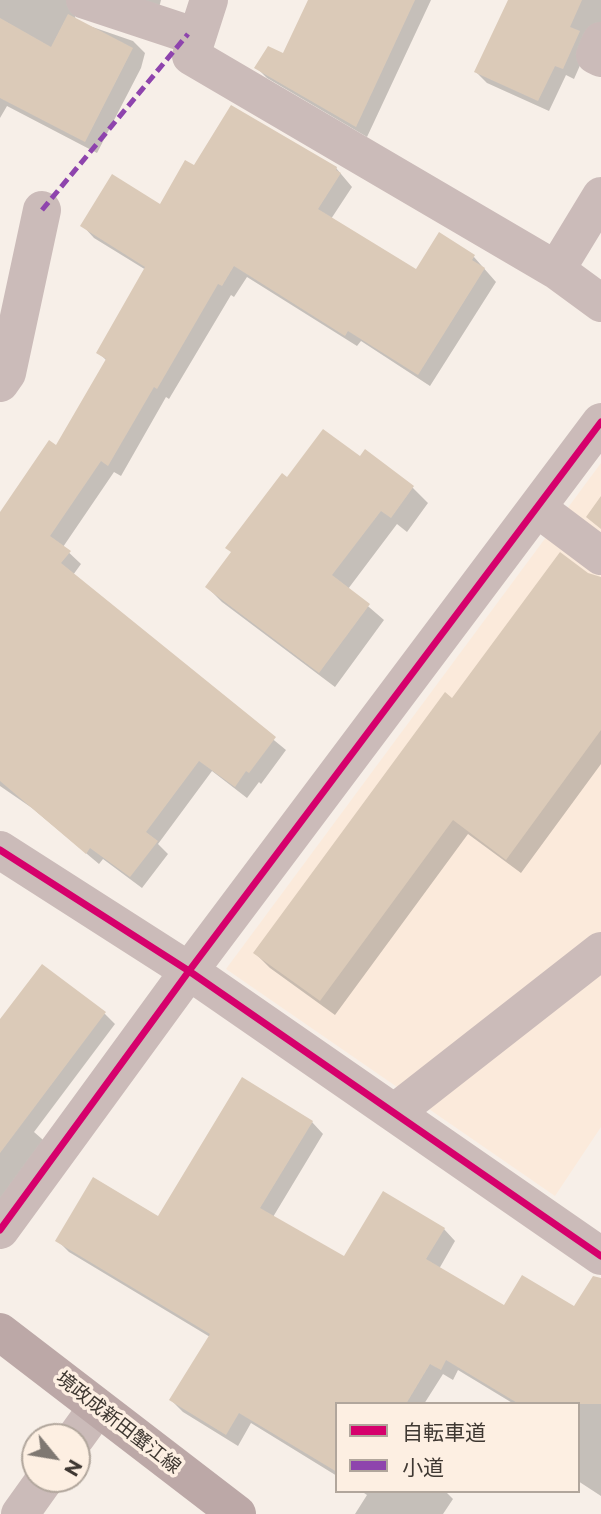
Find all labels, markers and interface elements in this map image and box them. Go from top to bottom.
street label: 境政成新田蟹江線 [51,1367,185,1479]
legend [335,1402,580,1493]
text: 自転車道 [402,1420,486,1445]
north arrow [21,1423,91,1493]
text: N [59,1455,87,1480]
text: 小道 [402,1455,444,1480]

